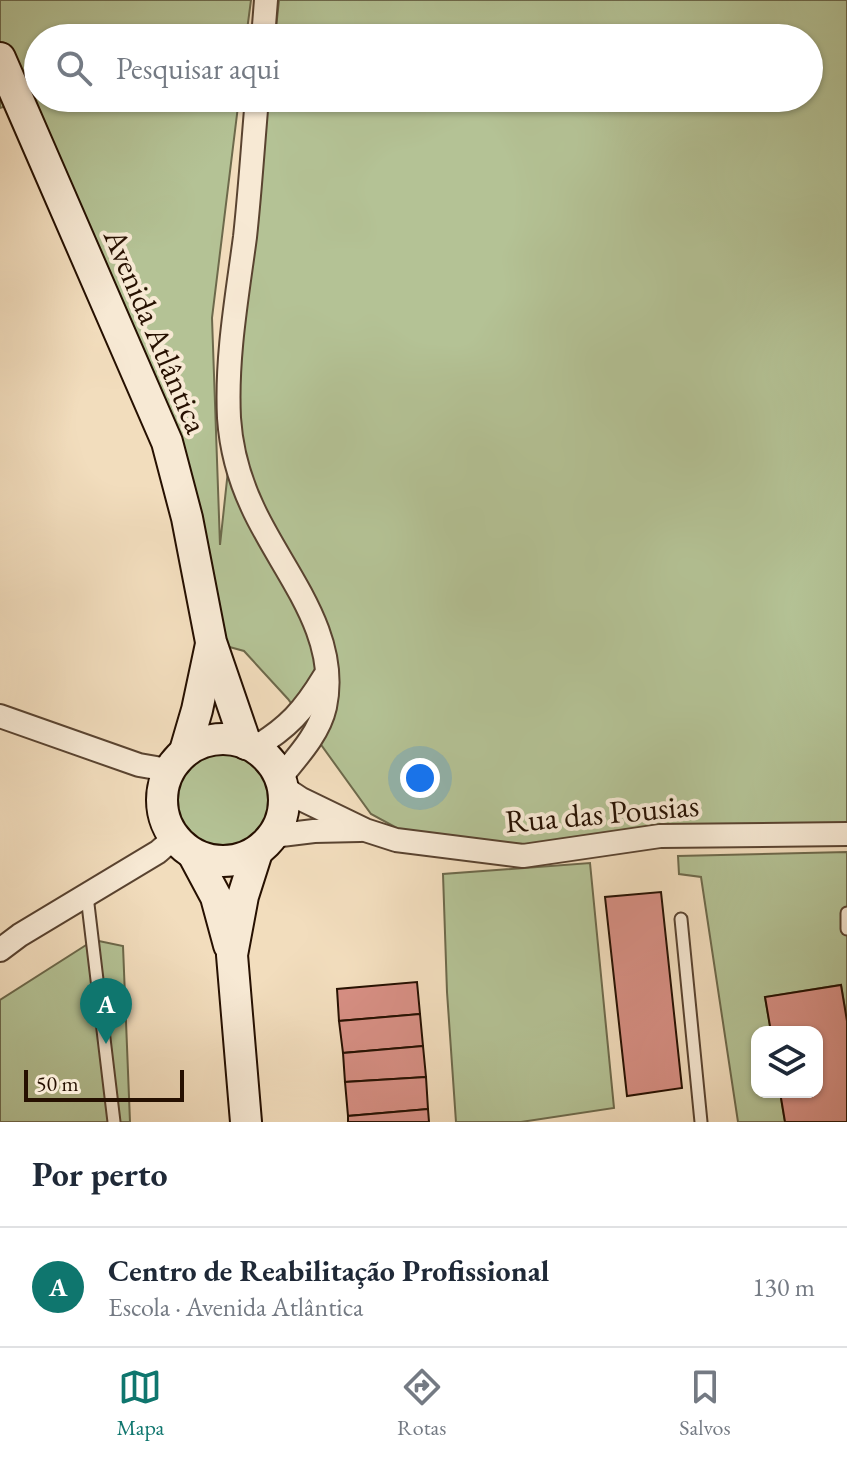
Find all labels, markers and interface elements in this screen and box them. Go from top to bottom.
search box [24,24,823,112]
icon: search [52,46,96,90]
text: Pesquisar aqui [116,49,280,88]
street label: Avenida Atlântica [94,221,218,440]
your location [400,758,440,798]
street label: Rua das Pousias [503,784,701,842]
pin: A [80,978,132,1044]
map controls [751,1026,823,1098]
button: layers [751,1026,823,1098]
scale bar [24,1066,184,1102]
text: 50 m [36,1069,79,1098]
text: Por perto [32,1152,168,1196]
text: Centro de Reabilitação Profissional [108,1251,549,1290]
text: A [49,1270,67,1304]
text: 130 m [752,1270,815,1304]
text: Escola · Avenida Atlântica [108,1290,363,1324]
tab: Mapa [116,1365,164,1442]
tab: Rotas [397,1365,446,1442]
tab: Salvos [679,1365,731,1442]

